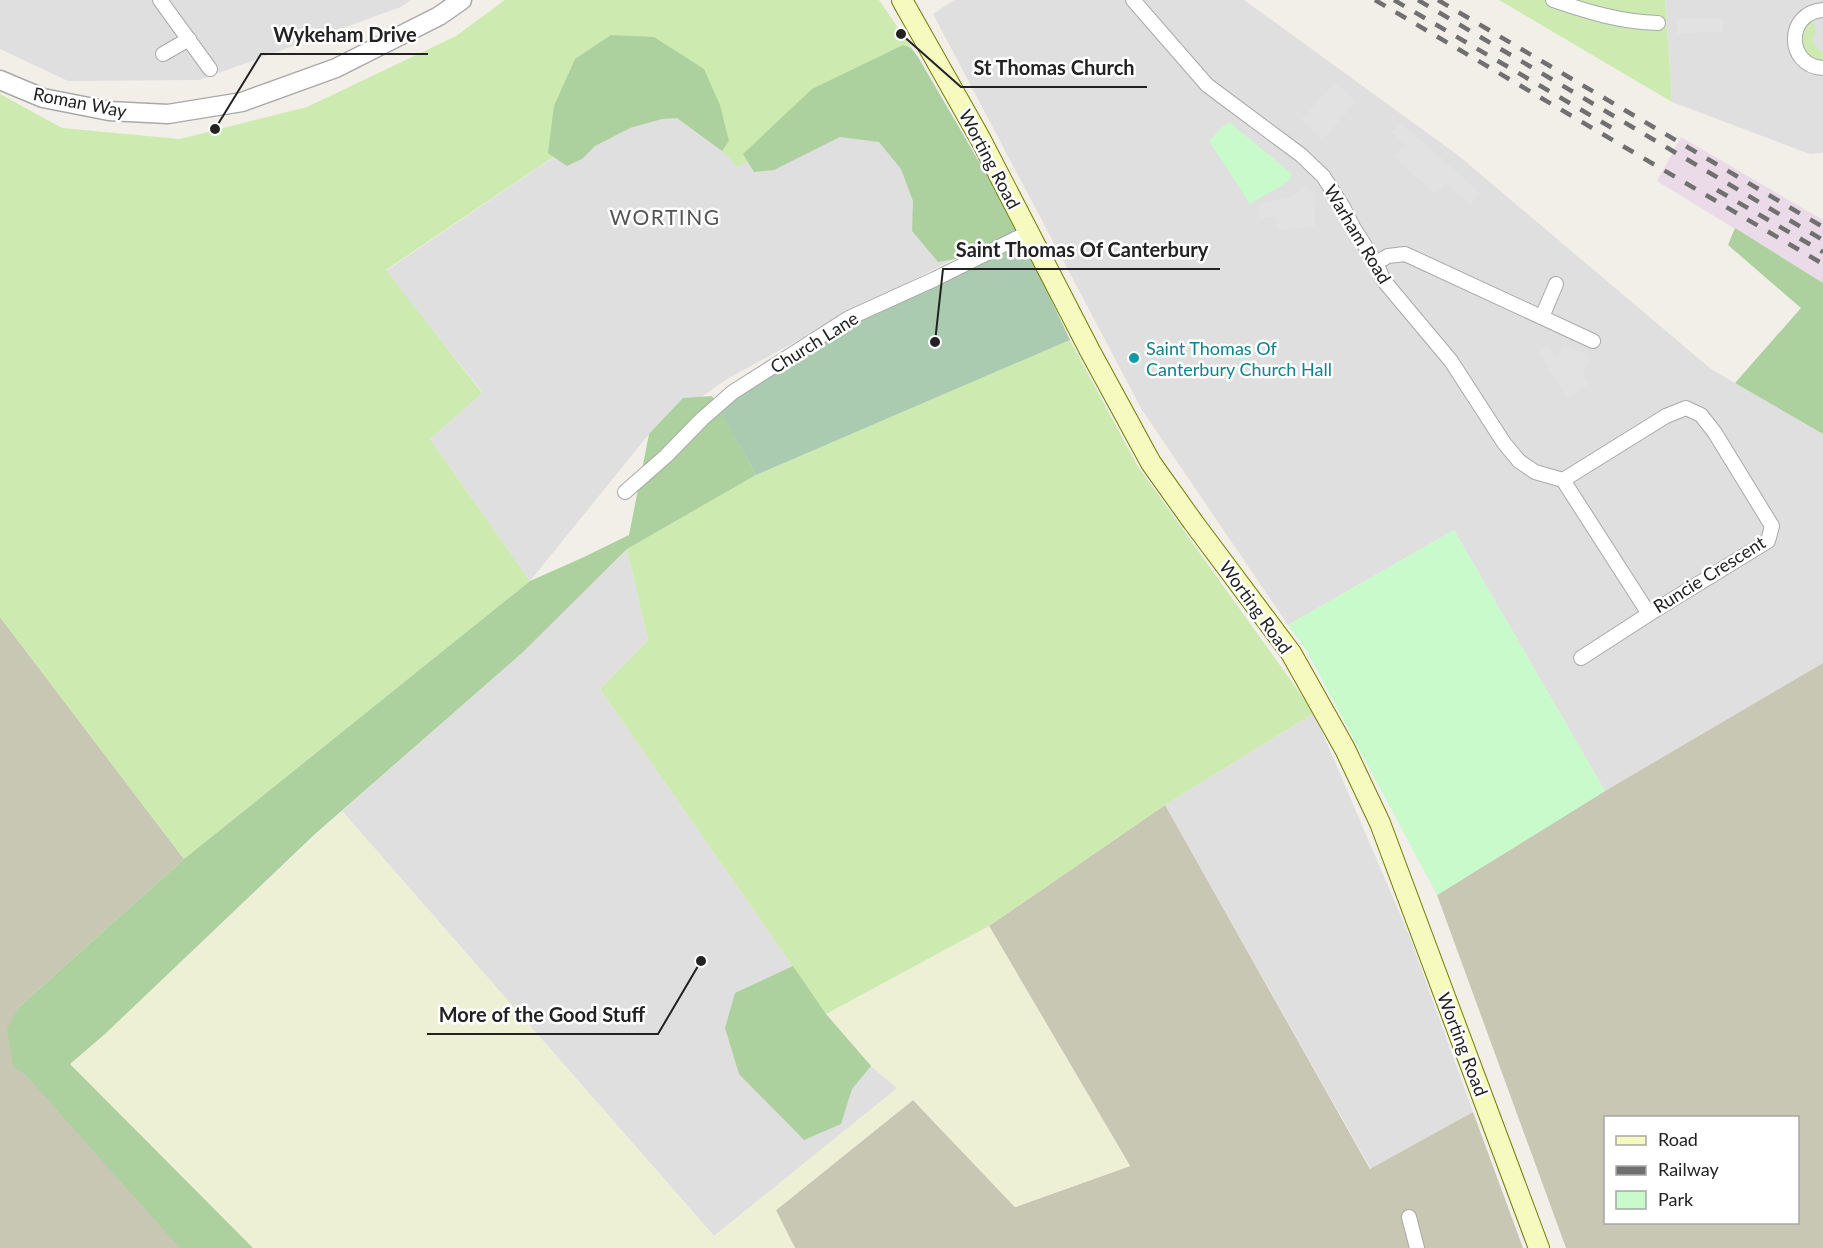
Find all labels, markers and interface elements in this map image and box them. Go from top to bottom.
callout: Wykeham Drive [261,16,428,54]
text: Wykeham Drive [273,22,417,46]
callout: St Thomas Church [961,49,1147,87]
text: St Thomas Church [973,55,1135,79]
street label: Roman Way [31,82,129,122]
street label: Worting Road [955,106,1025,212]
street label: Warham Road [1320,181,1396,287]
district label: WORTING [609,204,721,229]
callout: Saint Thomas Of Canterbury [943,231,1220,269]
text: Saint Thomas Of Canterbury [956,237,1209,261]
street label: Church Lane [766,306,862,378]
place label: Saint Thomas Of Canterbury Church Hall [1146,337,1332,380]
marker: Saint Thomas Of Canterbury Church Hall [1127,351,1141,365]
street label: Runcie Crescent [1649,531,1769,617]
street label: Worting Road [1215,556,1297,658]
street label: Worting Road [1433,989,1493,1099]
callout: More of the Good Stuff [427,996,658,1034]
text: More of the Good Stuff [439,1002,646,1026]
legend [1604,1116,1799,1224]
text: Road [1658,1128,1698,1150]
text: Railway [1658,1158,1719,1180]
text: Park [1658,1188,1694,1210]

